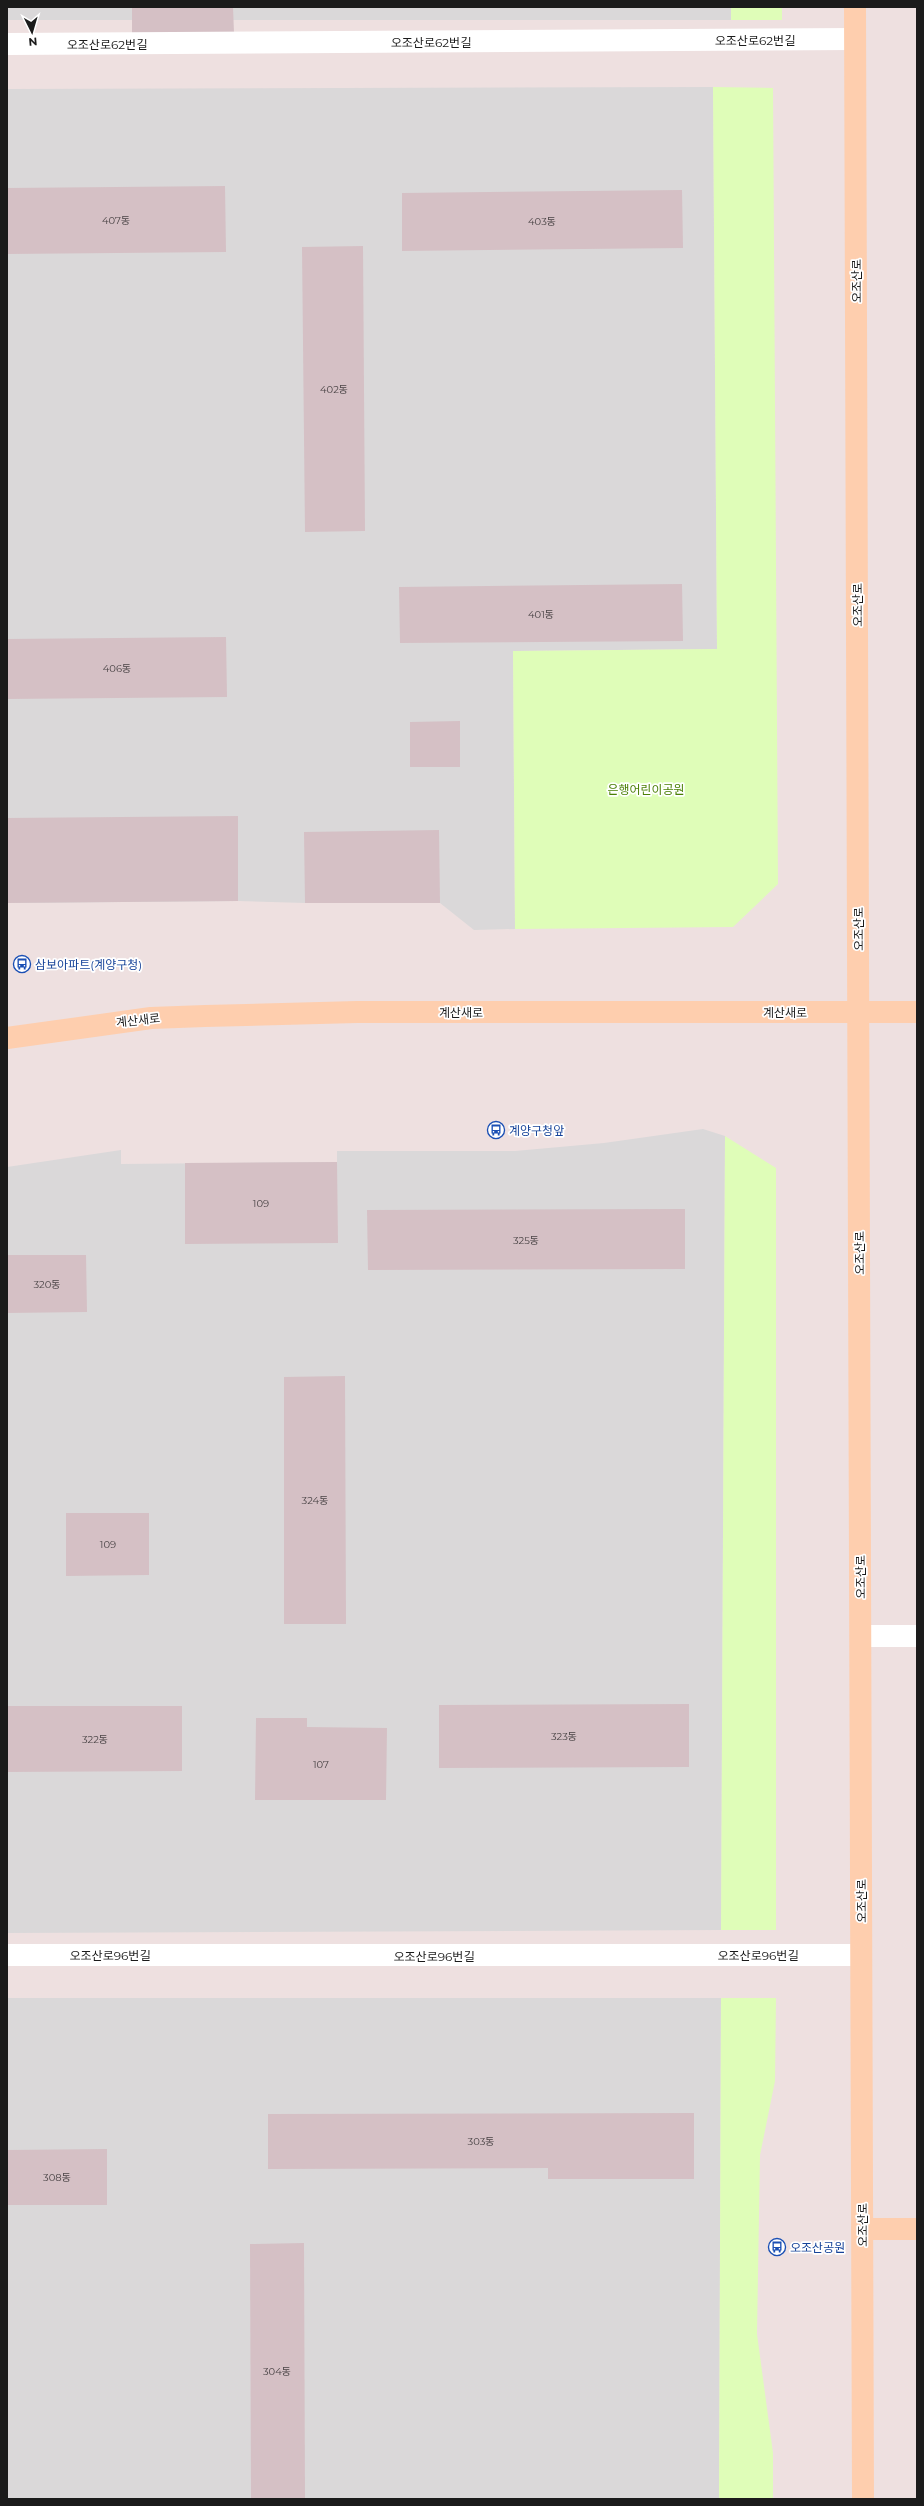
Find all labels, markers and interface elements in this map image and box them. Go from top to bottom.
north arrow [12,12,52,52]
street label: 오조산로62번길 [715,33,795,48]
text: N [28,35,38,49]
street label: 오조산로62번길 [391,35,471,50]
street label: 오조산로62번길 [67,37,147,52]
house number: 407동 [102,214,130,227]
house number: 403동 [528,215,556,228]
street label: 오조산로 [849,259,864,303]
house number: 402동 [320,383,348,396]
street label: 오조산로 [850,583,865,627]
house number: 401동 [528,608,554,621]
house number: 406동 [103,662,131,675]
park label: 은행어린이공원 [607,782,685,797]
street label: 오조산로 [851,907,866,951]
bus stop icon: 삼보아파트(계양구청) [12,954,32,974]
place label: 삼보아파트(계양구청) [35,957,142,972]
street label: 계산새로 [439,1005,483,1020]
street label: 계산새로 [763,1005,807,1020]
street label: 계산새로 [115,1010,161,1030]
bus stop icon: 계양구청앞 [486,1120,506,1140]
place label: 계양구청앞 [509,1123,564,1138]
house number: 109 [253,1197,269,1210]
street label: 오조산로 [852,1231,867,1275]
house number: 325동 [513,1234,539,1247]
house number: 320동 [33,1278,61,1291]
house number: 324동 [302,1494,328,1507]
house number: 109 [100,1538,116,1551]
street label: 오조산로 [853,1555,868,1599]
house number: 323동 [551,1730,577,1743]
house number: 322동 [82,1733,108,1746]
house number: 107 [313,1758,329,1771]
street label: 오조산로 [854,1879,869,1923]
street label: 오조산로96번길 [70,1948,150,1963]
street label: 오조산로96번길 [718,1948,798,1963]
street label: 오조산로96번길 [394,1949,474,1964]
house number: 303동 [468,2135,495,2148]
house number: 308동 [43,2171,71,2184]
street label: 오조산로 [855,2203,870,2247]
bus stop icon: 오조산공원 [767,2237,787,2257]
place label: 오조산공원 [790,2240,845,2255]
house number: 304동 [263,2365,291,2378]

